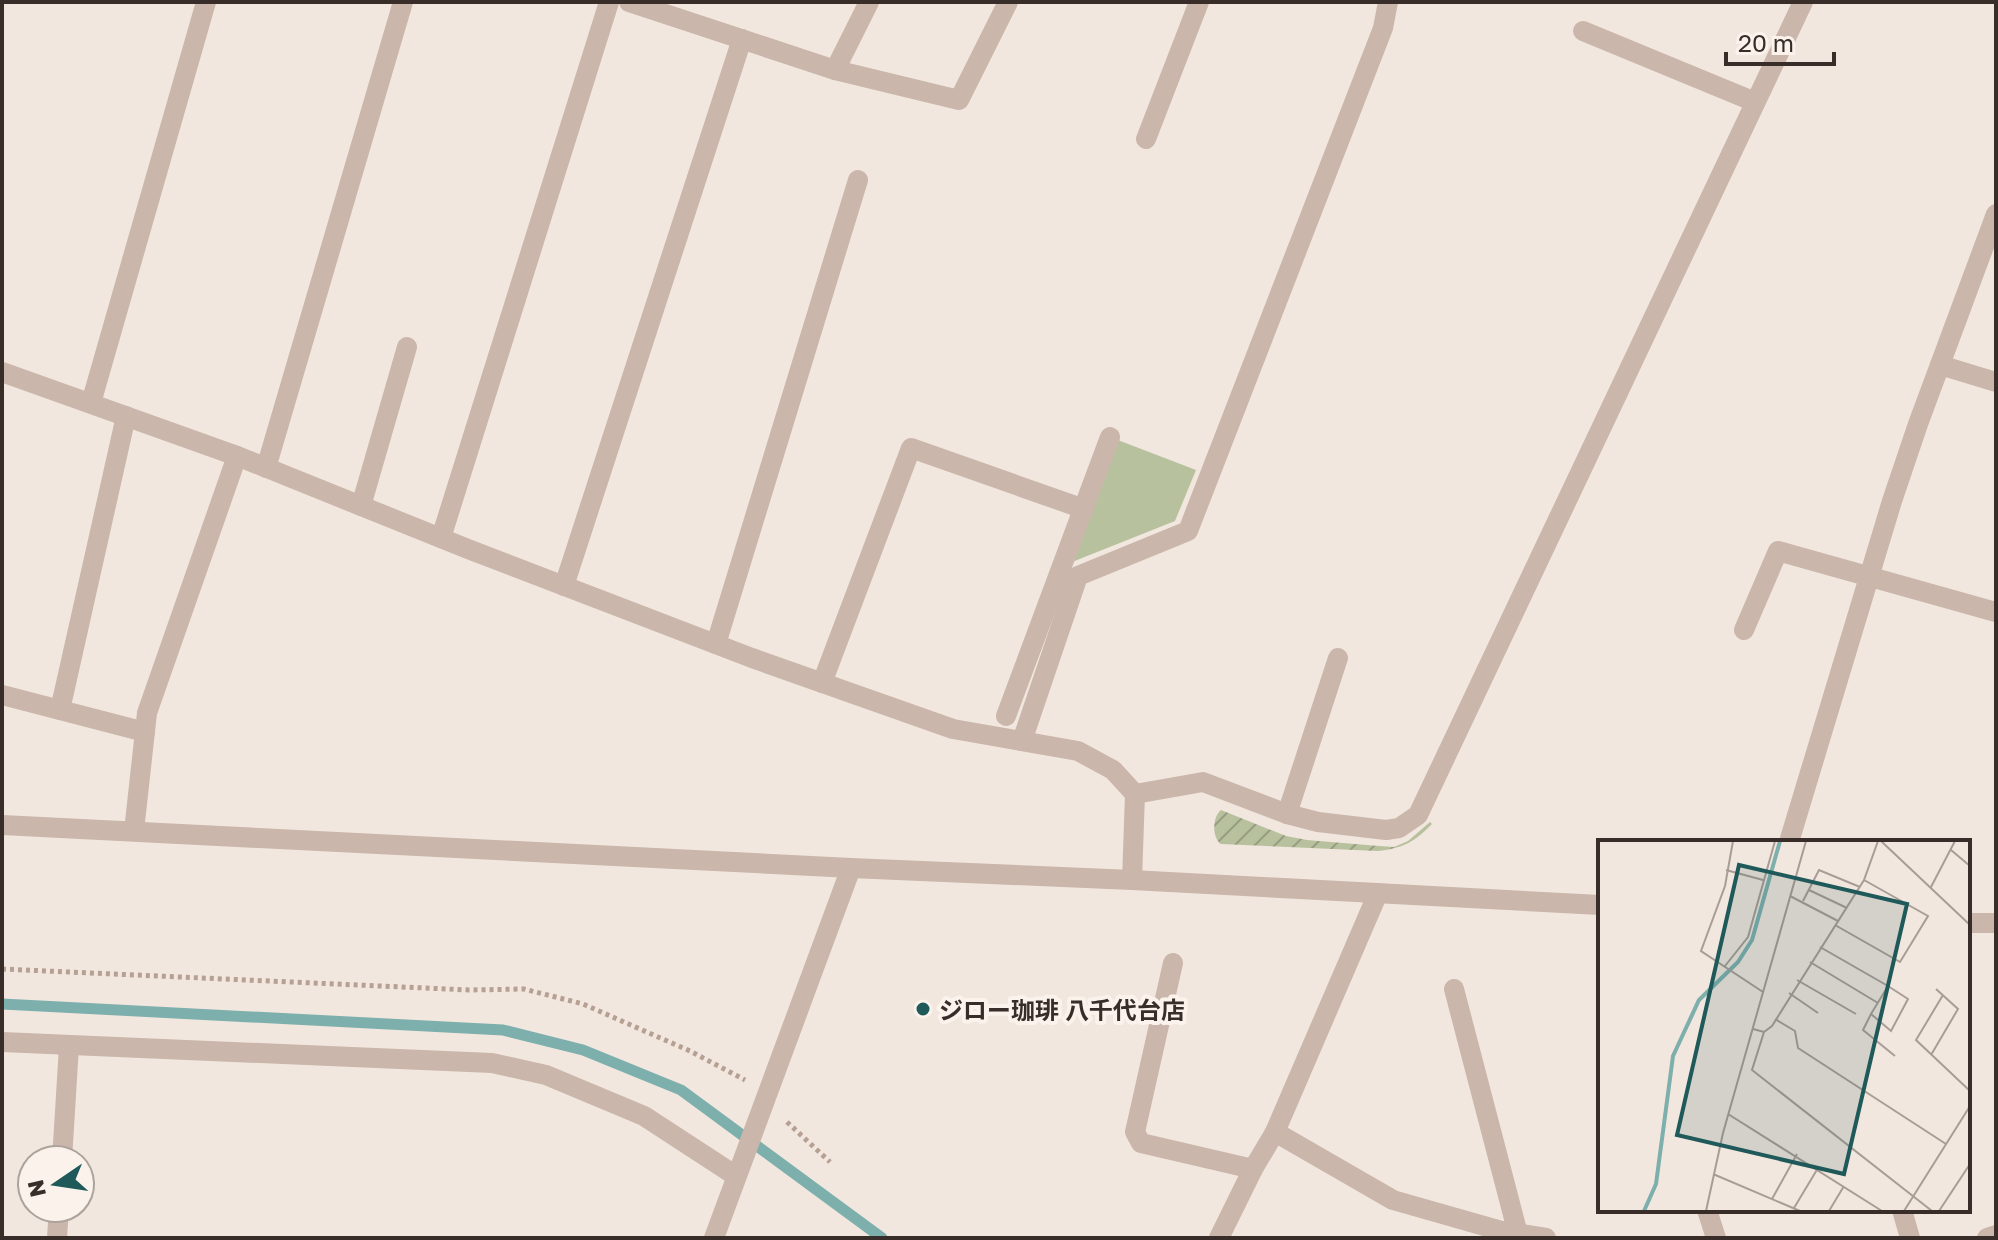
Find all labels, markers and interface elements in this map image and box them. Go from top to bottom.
scale bar [1726,16,1834,66]
text: 20 m [1738,28,1794,57]
inset map [1598,840,1970,1212]
place label: ジロー珈琲 八千代台店 [939,995,1185,1024]
marker: ジロー珈琲 八千代台店 [914,1000,932,1018]
north arrow [16,1144,96,1224]
text: N [21,1177,51,1200]

